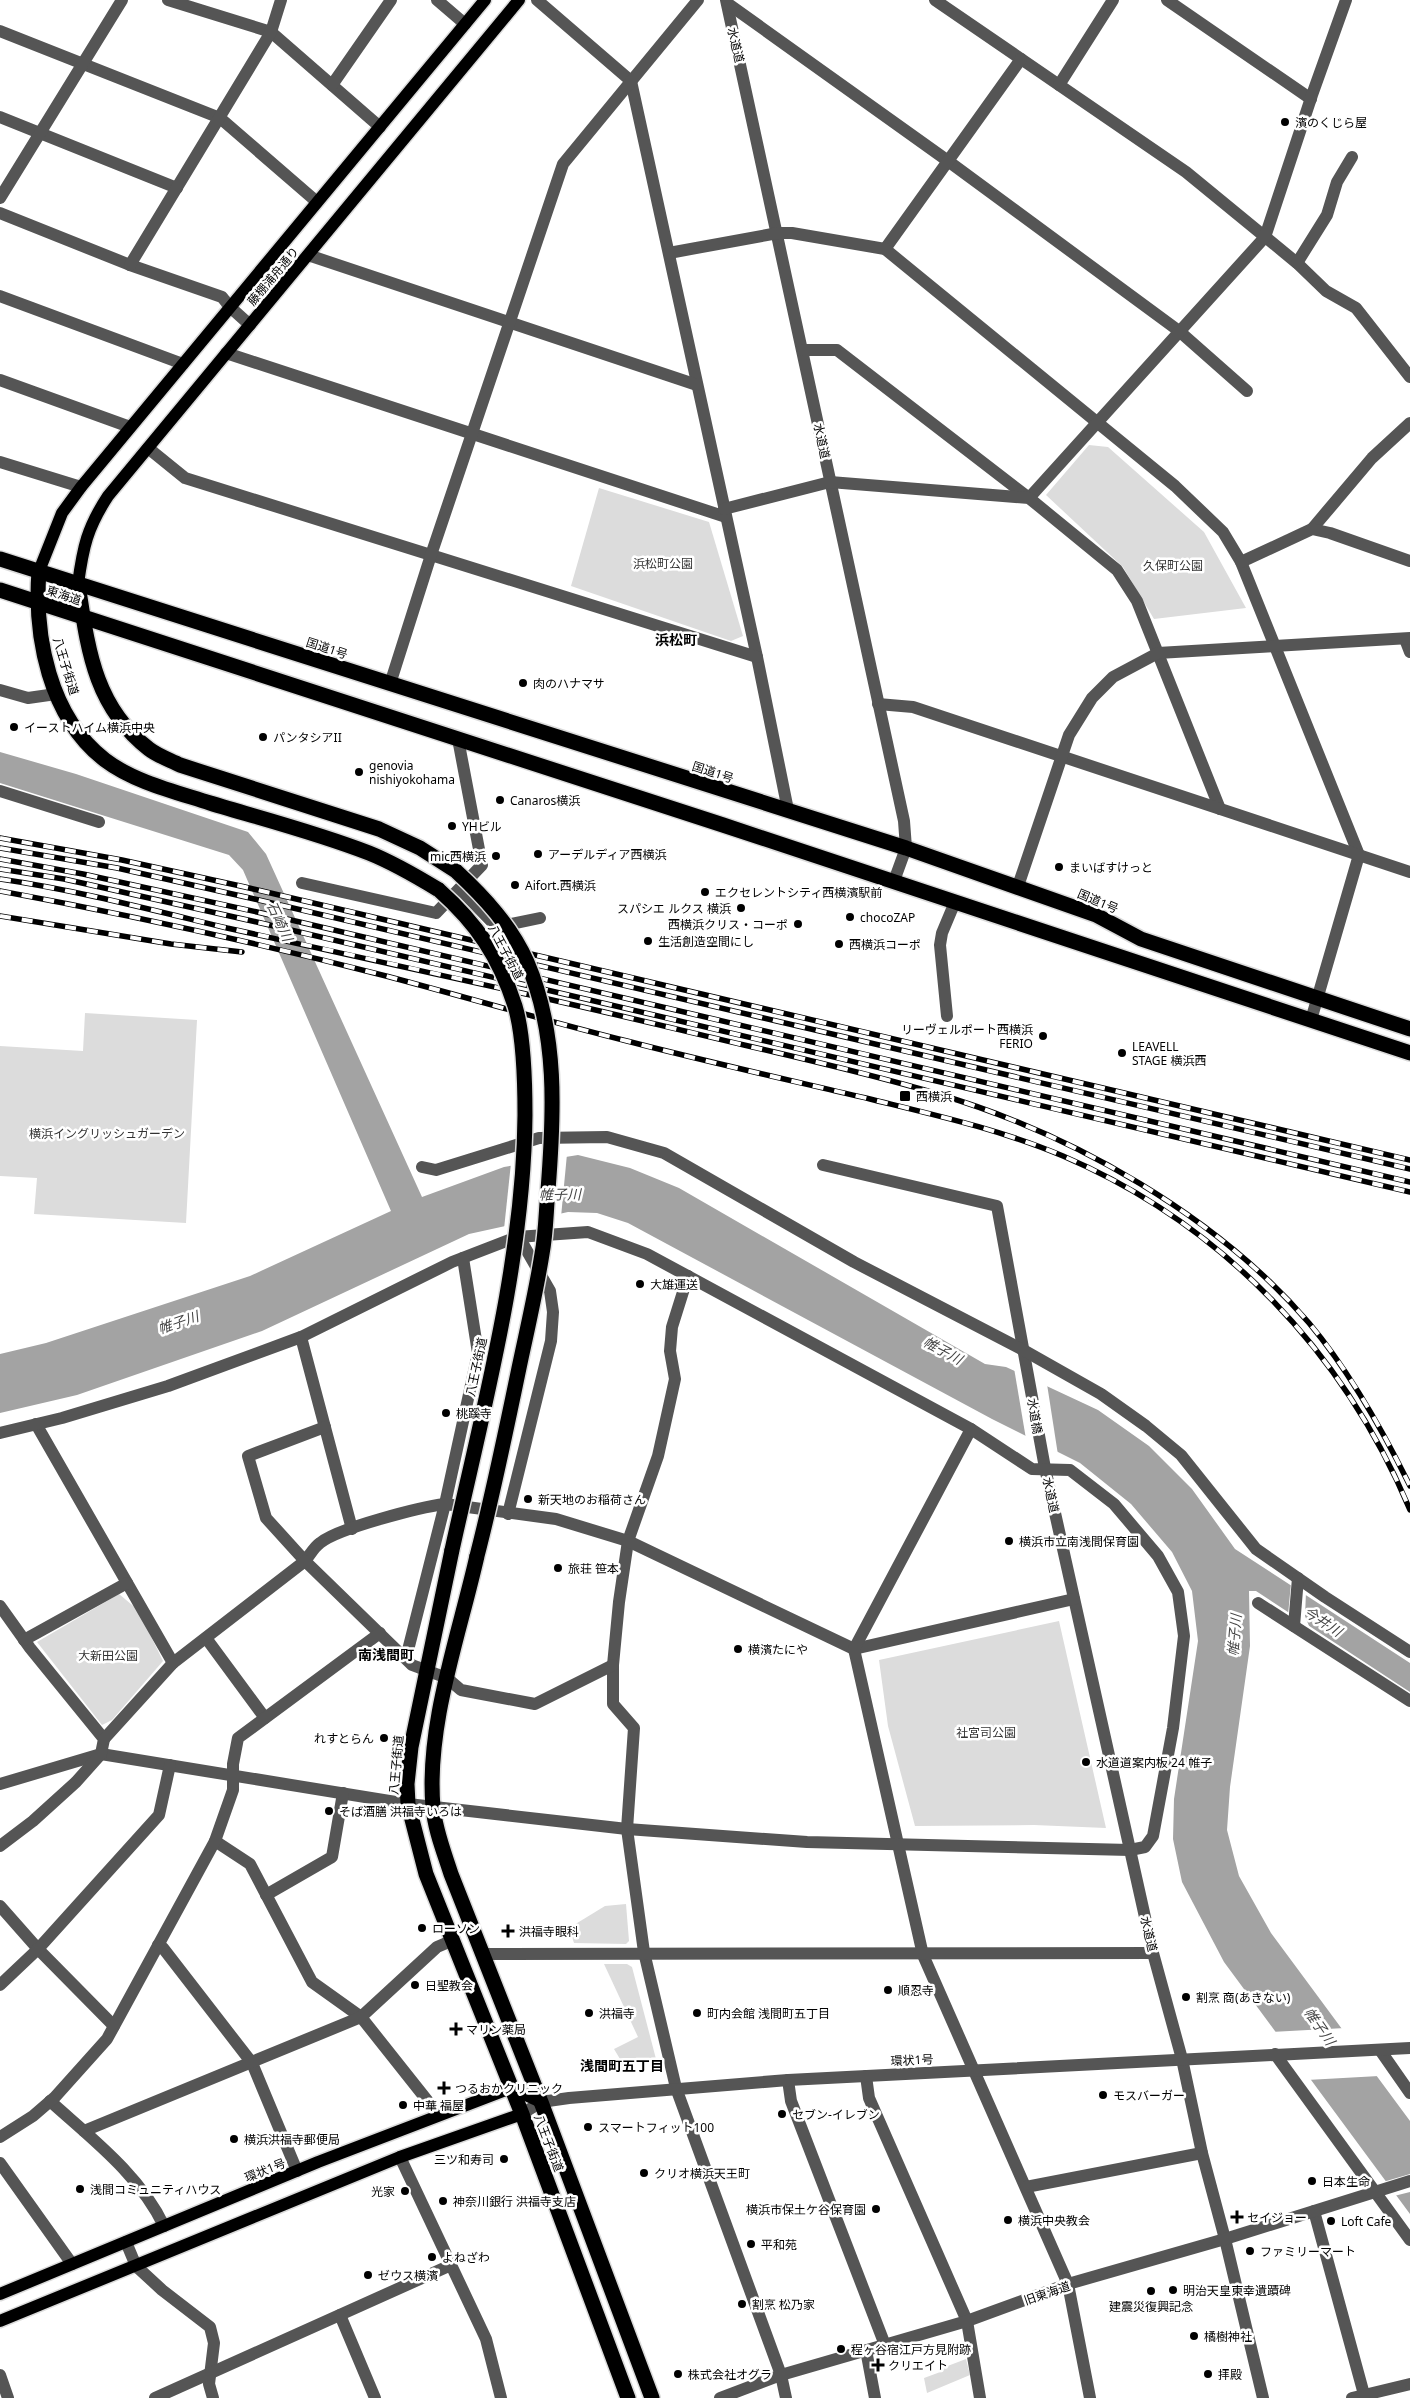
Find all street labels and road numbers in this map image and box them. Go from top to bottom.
street label: 水道道 [724,26,748,64]
street label: 藤棚浦舟通り [243,243,303,309]
street label: 水道道 [810,422,834,460]
street label: 東海道 [44,581,84,609]
street label: 国道1号 [304,633,350,663]
street label: 八王子街道 [49,635,83,697]
street label: 国道1号 [690,757,736,787]
street label: 国道1号 [1075,885,1121,917]
street label: 八王子街道 [484,922,528,982]
street label: 八王子街道 [461,1336,491,1398]
street label: 水道橋 [1024,1397,1046,1435]
street label: 水道道 [1039,1476,1063,1514]
street label: 八王子街道 [385,1734,407,1796]
street label: 水道道 [1137,1915,1161,1953]
street label: 環状1号 [890,2050,934,2070]
street label: 八王子街道 [530,2112,568,2174]
street label: 環状1号 [242,2154,288,2186]
street label: 旧東海道 [1022,2277,1072,2309]

